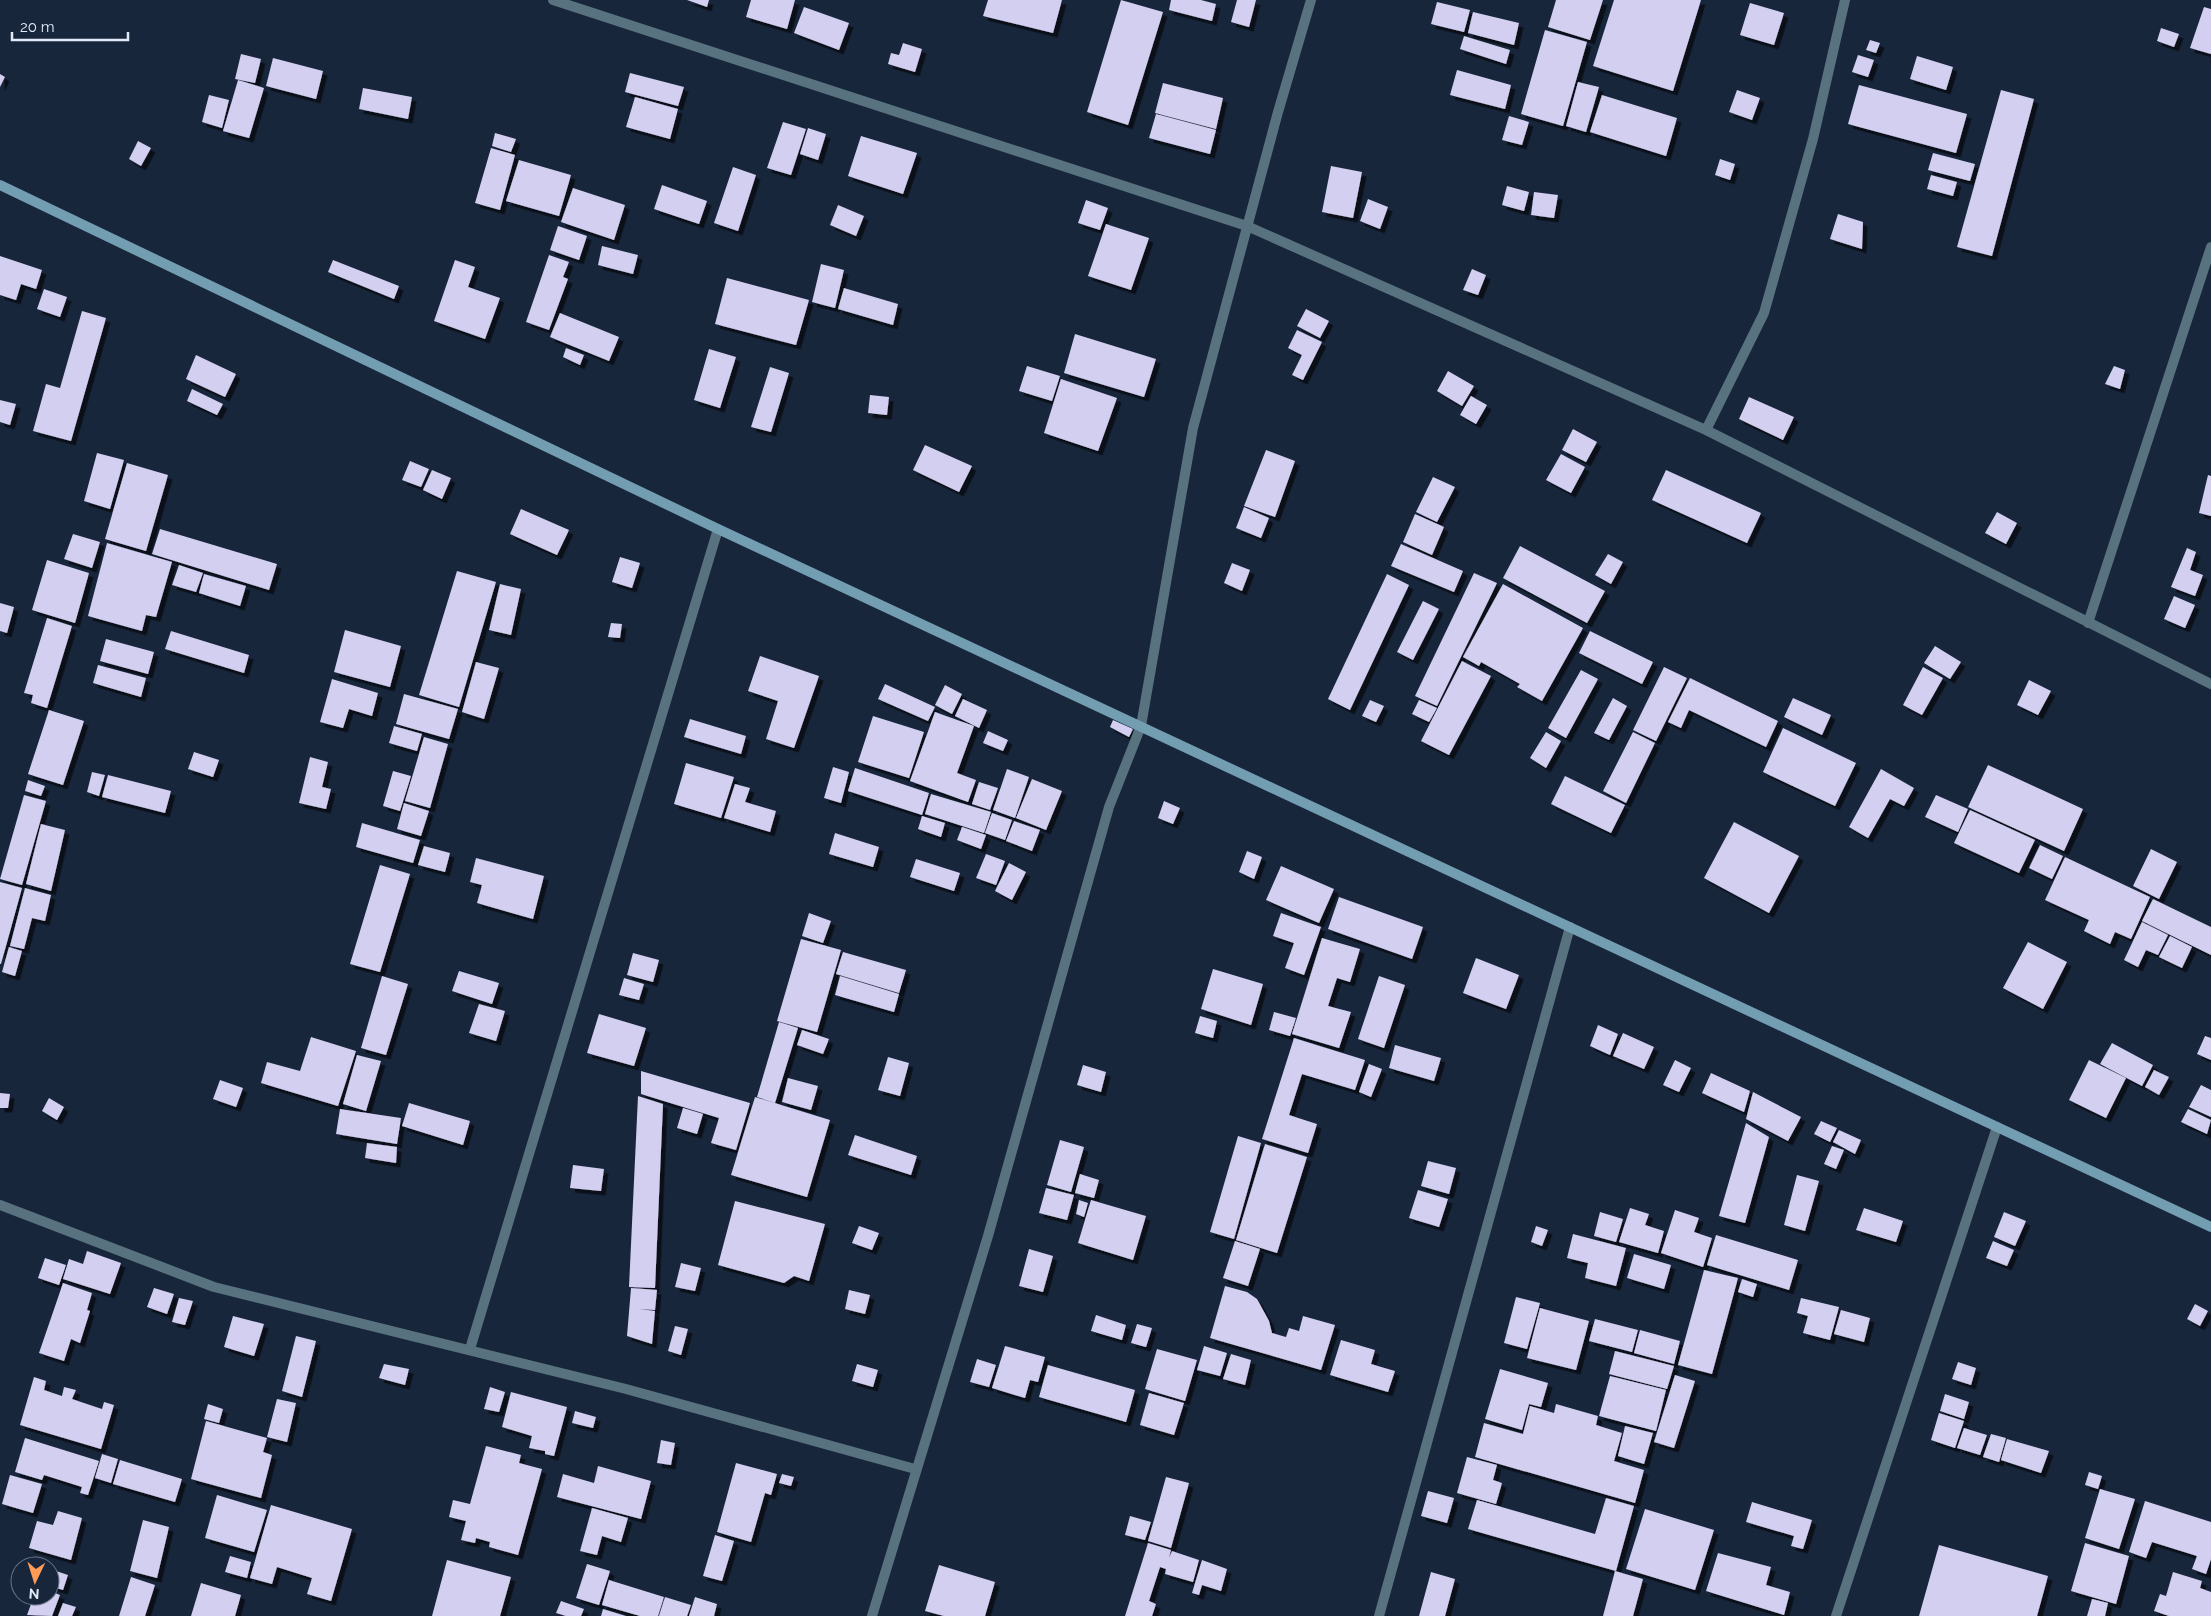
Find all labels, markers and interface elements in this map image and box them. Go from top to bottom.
scale bar [12,10,129,42]
text: 20 m [20,18,55,36]
north arrow [10,1556,60,1606]
text: N [28,1586,40,1602]

